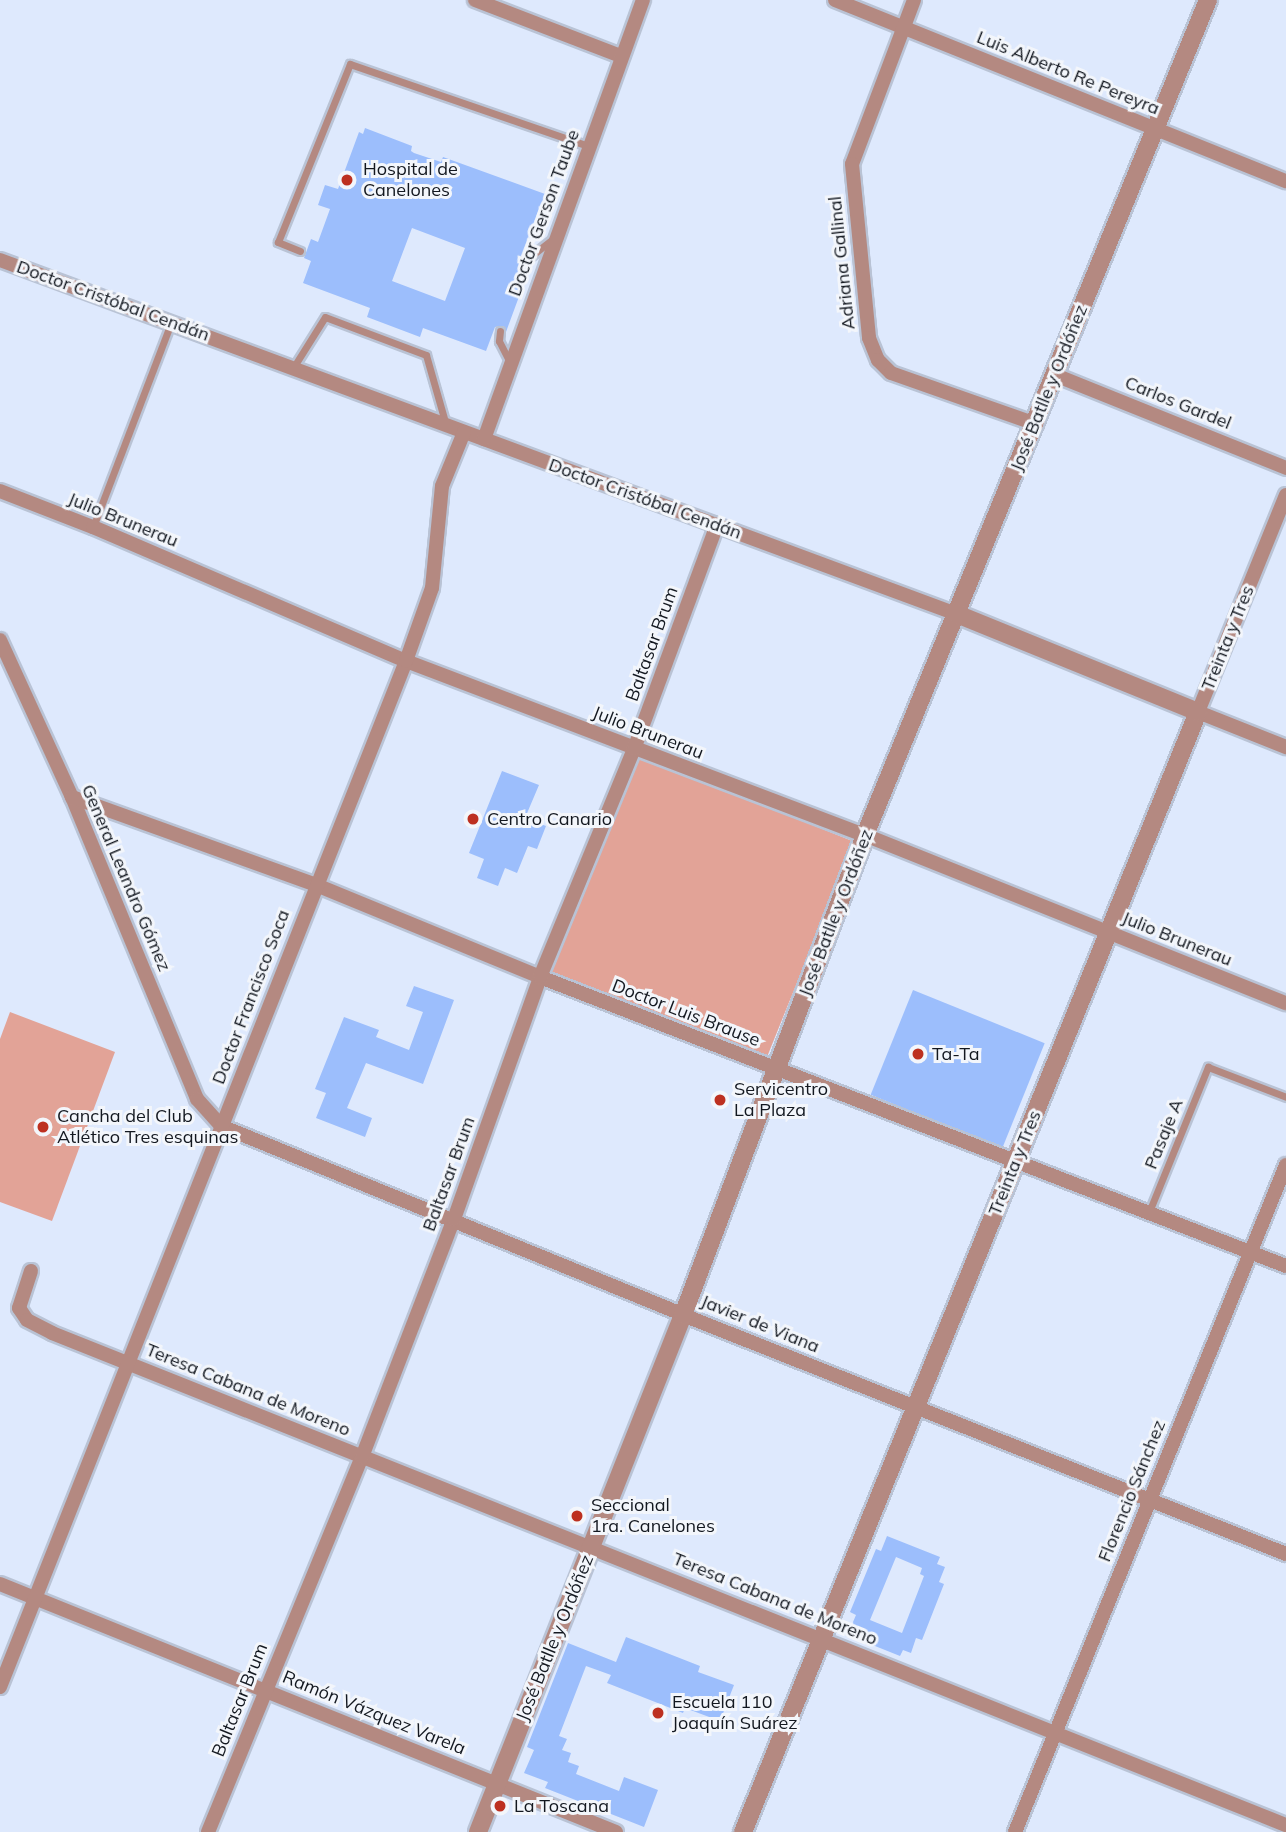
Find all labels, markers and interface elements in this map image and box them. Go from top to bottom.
street label: Luis Alberto Re Pereyra [974,26,1162,120]
street label: Doctor Gerson Taube [504,127,584,299]
place label: Hospital de Canelones [363,159,458,202]
marker: Hospital de Canelones [337,170,357,190]
street label: Adriana Gallinal [824,195,860,331]
street label: Doctor Cristóbal Cendán [14,256,212,346]
street label: José Batlle y Ordóñez [1006,302,1092,474]
street label: Carlos Gardel [1122,372,1234,434]
street label: Doctor Cristóbal Cendán [546,454,744,544]
street label: Julio Brunerau [65,488,181,552]
street label: Treinta y Tres [1197,582,1259,694]
street label: Baltasar Brum [621,584,683,704]
street label: Julio Brunerau [590,702,706,764]
street label: General Leandro Gómez [77,781,175,975]
place label: Centro Canario [487,808,612,830]
marker: Centro Canario [465,811,481,827]
street label: José Batlle y Ordóñez [794,826,878,1000]
street label: Doctor Francisco Soca [208,907,294,1087]
street label: Julio Brunerau [1119,907,1235,971]
street label: Doctor Luis Brause [609,975,763,1051]
place label: Ta-Ta [932,1043,979,1065]
marker: Ta-Ta [910,1046,926,1062]
place label: Servicentro La Plaza [734,1079,828,1122]
marker: Servicentro La Plaza [712,1092,728,1108]
street label: Pasaje A [1140,1096,1188,1172]
place label: Cancha del Club Atlético Tres esquinas [57,1106,238,1148]
street label: Treinta y Tres [984,1107,1046,1219]
street label: Baltasar Brum [418,1114,480,1234]
marker: Cancha del Club Atlético Tres esquinas [35,1119,51,1135]
street label: Javier de Viana [698,1290,822,1358]
street label: Teresa Cabana de Moreno [143,1339,353,1441]
street label: Florencio Sánchez [1094,1417,1170,1565]
place label: Seccional 1ra. Canelones [591,1495,715,1538]
marker: Seccional 1ra. Canelones [569,1508,585,1524]
street label: Teresa Cabana de Moreno [670,1548,880,1650]
street label: José Batlle y Ordóñez [512,1552,598,1724]
street label: Baltasar Brum [207,1640,273,1760]
street label: Ramón Vázquez Varela [279,1666,469,1760]
place label: Escuela 110 Joaquín Suárez [672,1692,798,1734]
marker: Escuela 110 Joaquín Suárez [650,1705,666,1721]
place label: La Toscana [514,1795,609,1817]
marker: La Toscana [492,1798,508,1814]

